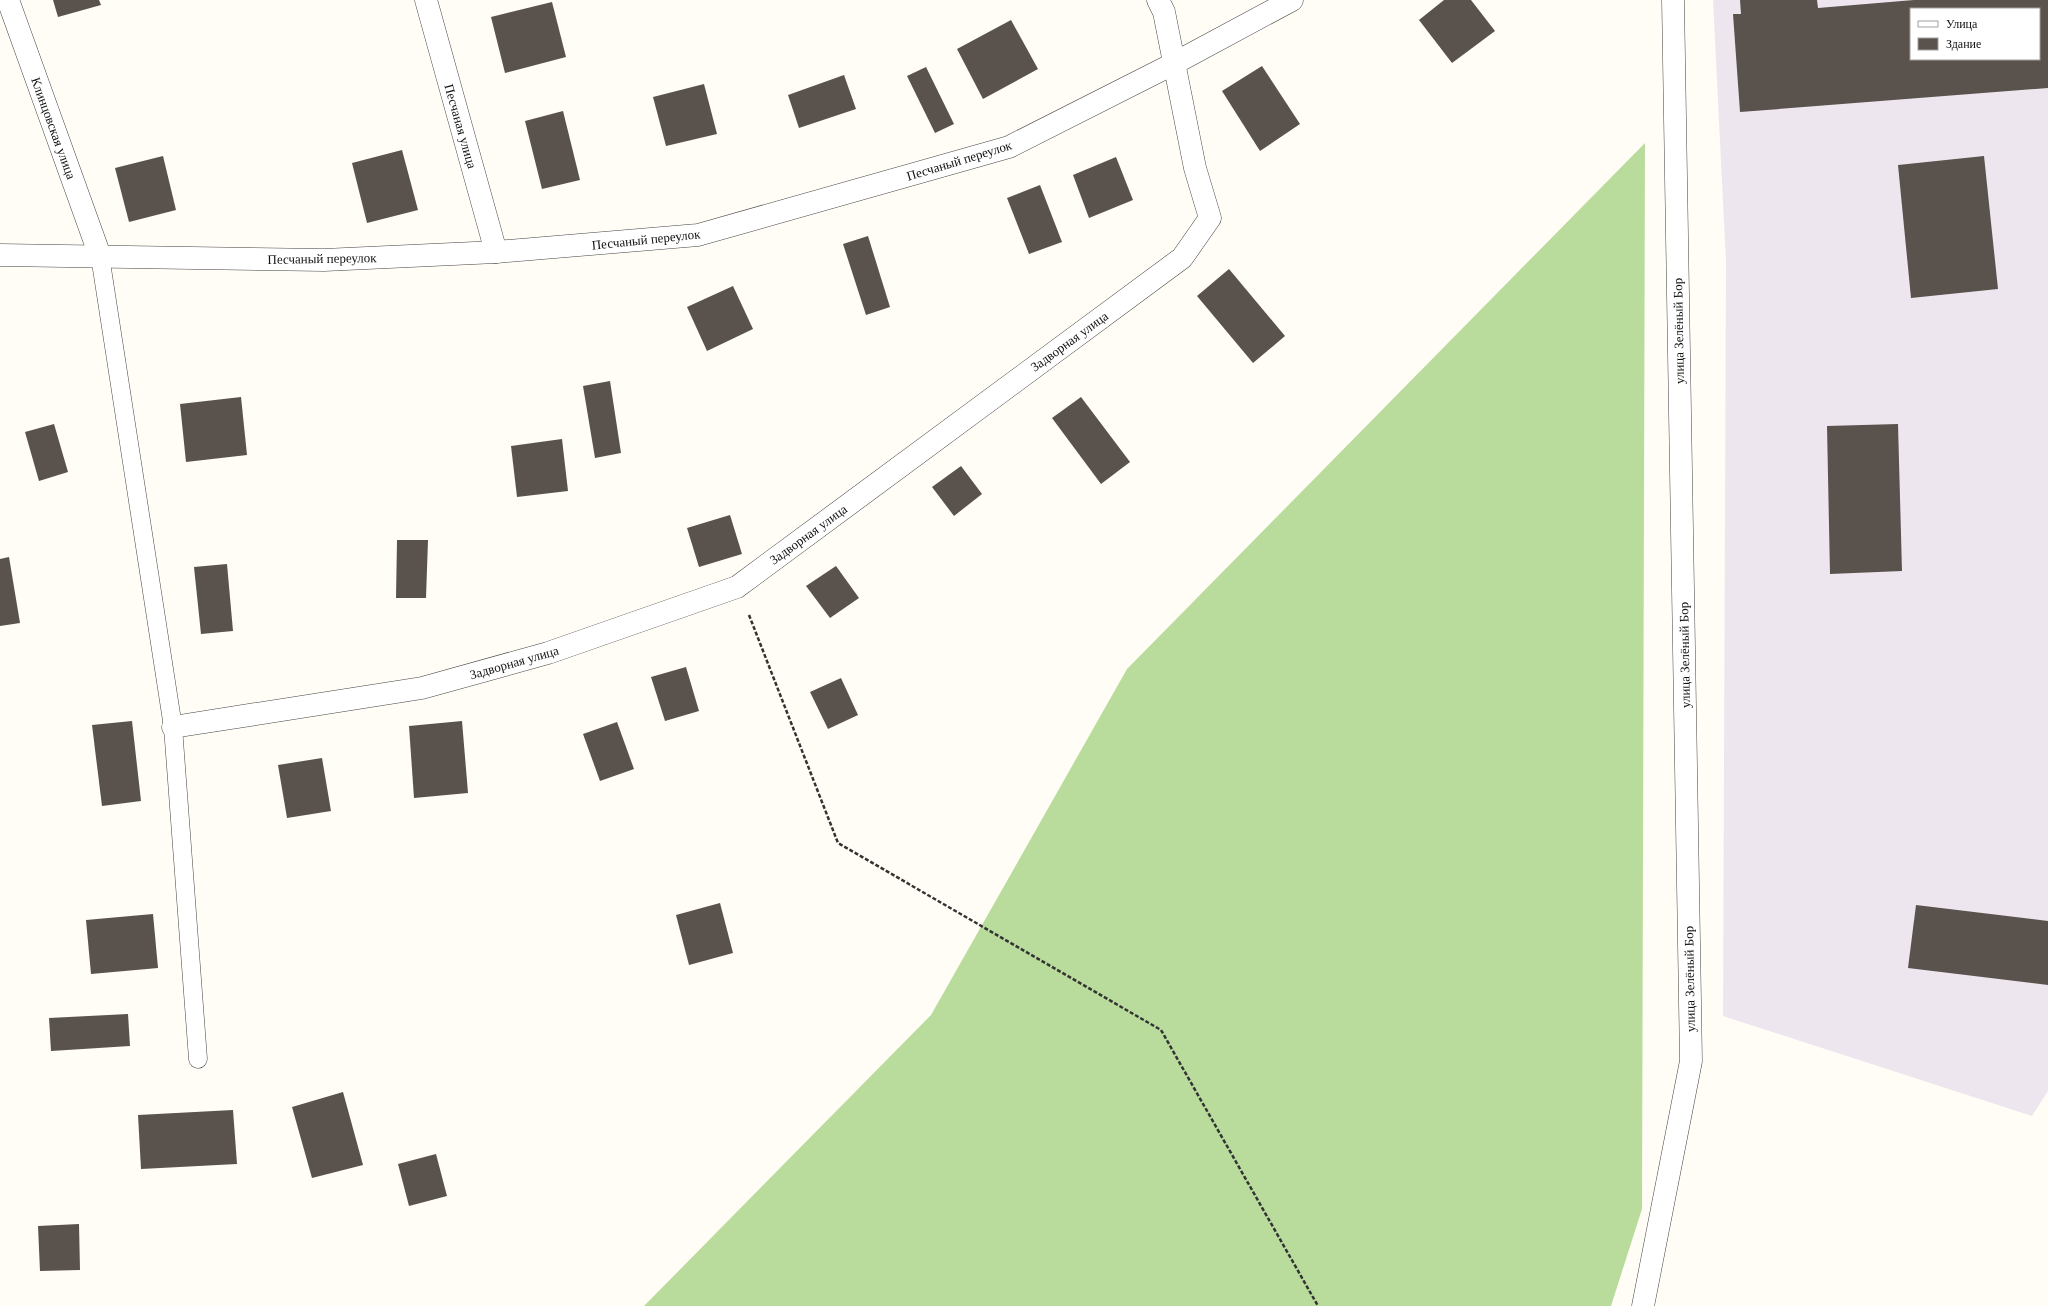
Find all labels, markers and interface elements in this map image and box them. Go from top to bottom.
legend [1910,8,2040,60]
text: Улица [1946,17,1978,31]
text: Здание [1946,37,1981,51]
street label: Клинцовская улица [28,75,79,181]
street label: Песчаная улица [441,82,480,170]
street label: Песчаный переулок [905,137,1014,184]
street label: Песчаный переулок [591,226,702,253]
street label: Песчаный переулок [267,250,377,267]
street label: улица Зелёный Бор [1670,278,1687,384]
street label: Задворная улица [1028,308,1111,375]
street label: Задворная улица [767,501,850,568]
street label: улица Зелёный Бор [1676,602,1693,708]
street label: Задворная улица [468,643,561,682]
street label: улица Зелёный Бор [1681,926,1698,1032]

